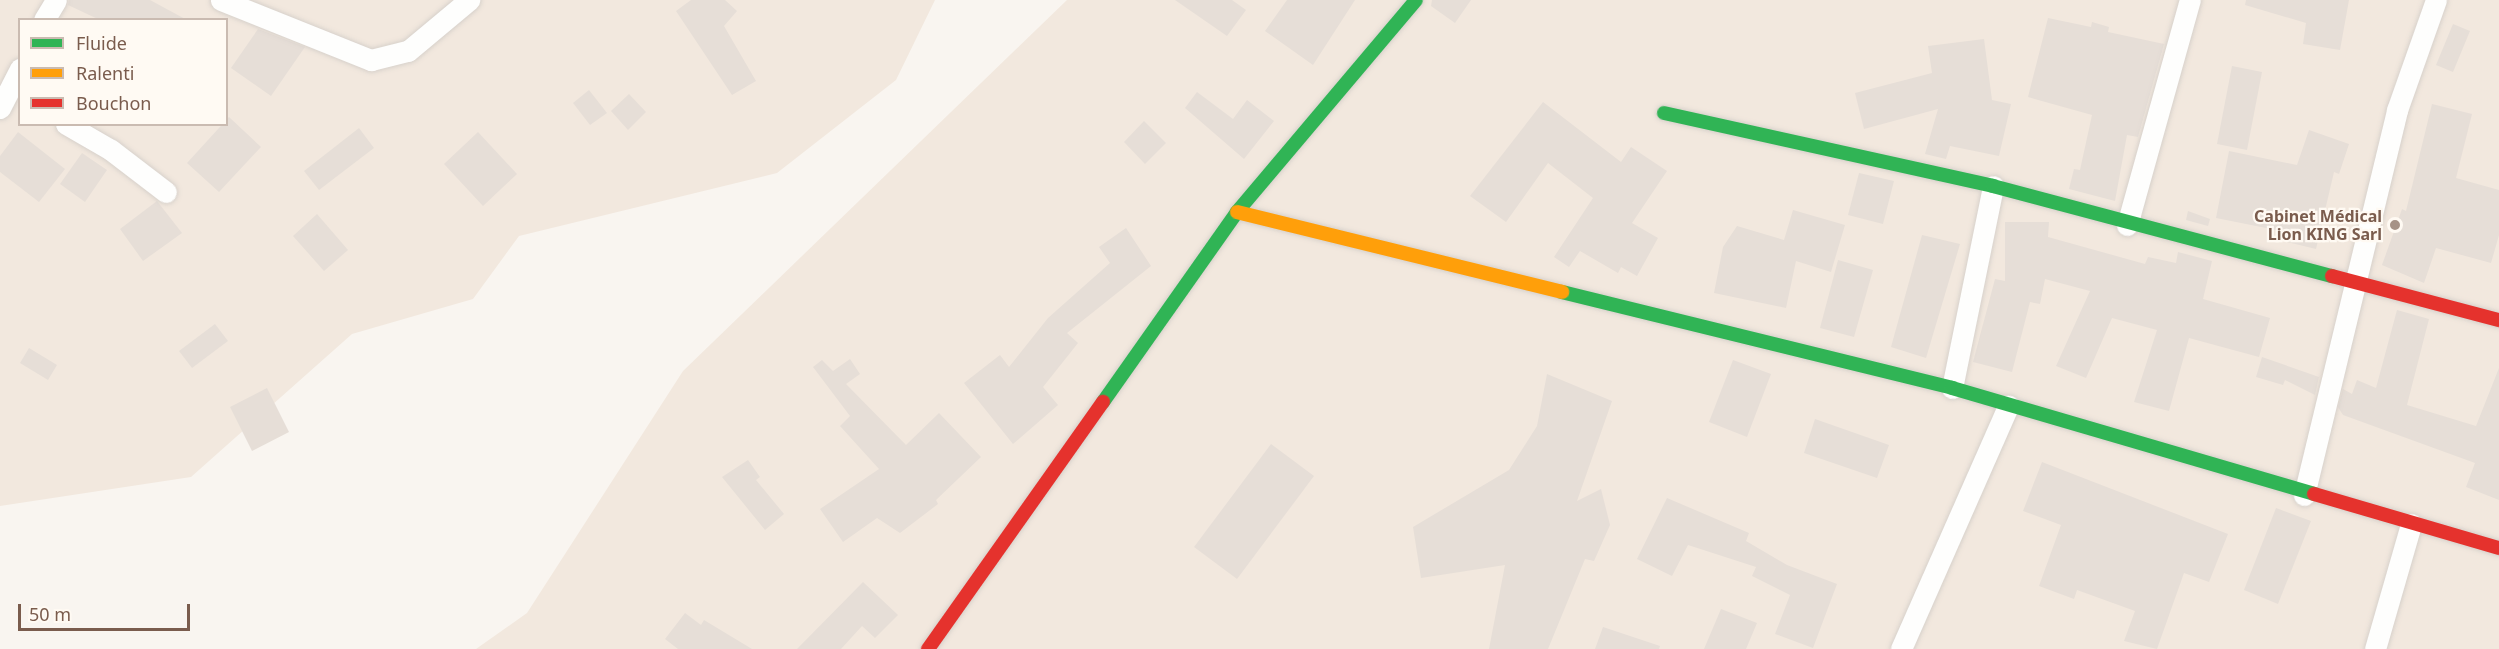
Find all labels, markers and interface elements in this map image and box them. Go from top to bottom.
legend [18,18,228,126]
text: Fluide [76,31,127,55]
text: Ralenti [76,61,134,85]
text: Bouchon [76,91,152,115]
place label: Cabinet Médical Lion KING Sarl [2254,206,2382,244]
marker: Cabinet Médical Lion KING Sarl [2386,216,2404,234]
scale bar [21,592,194,630]
text: 50 m [29,602,71,626]

